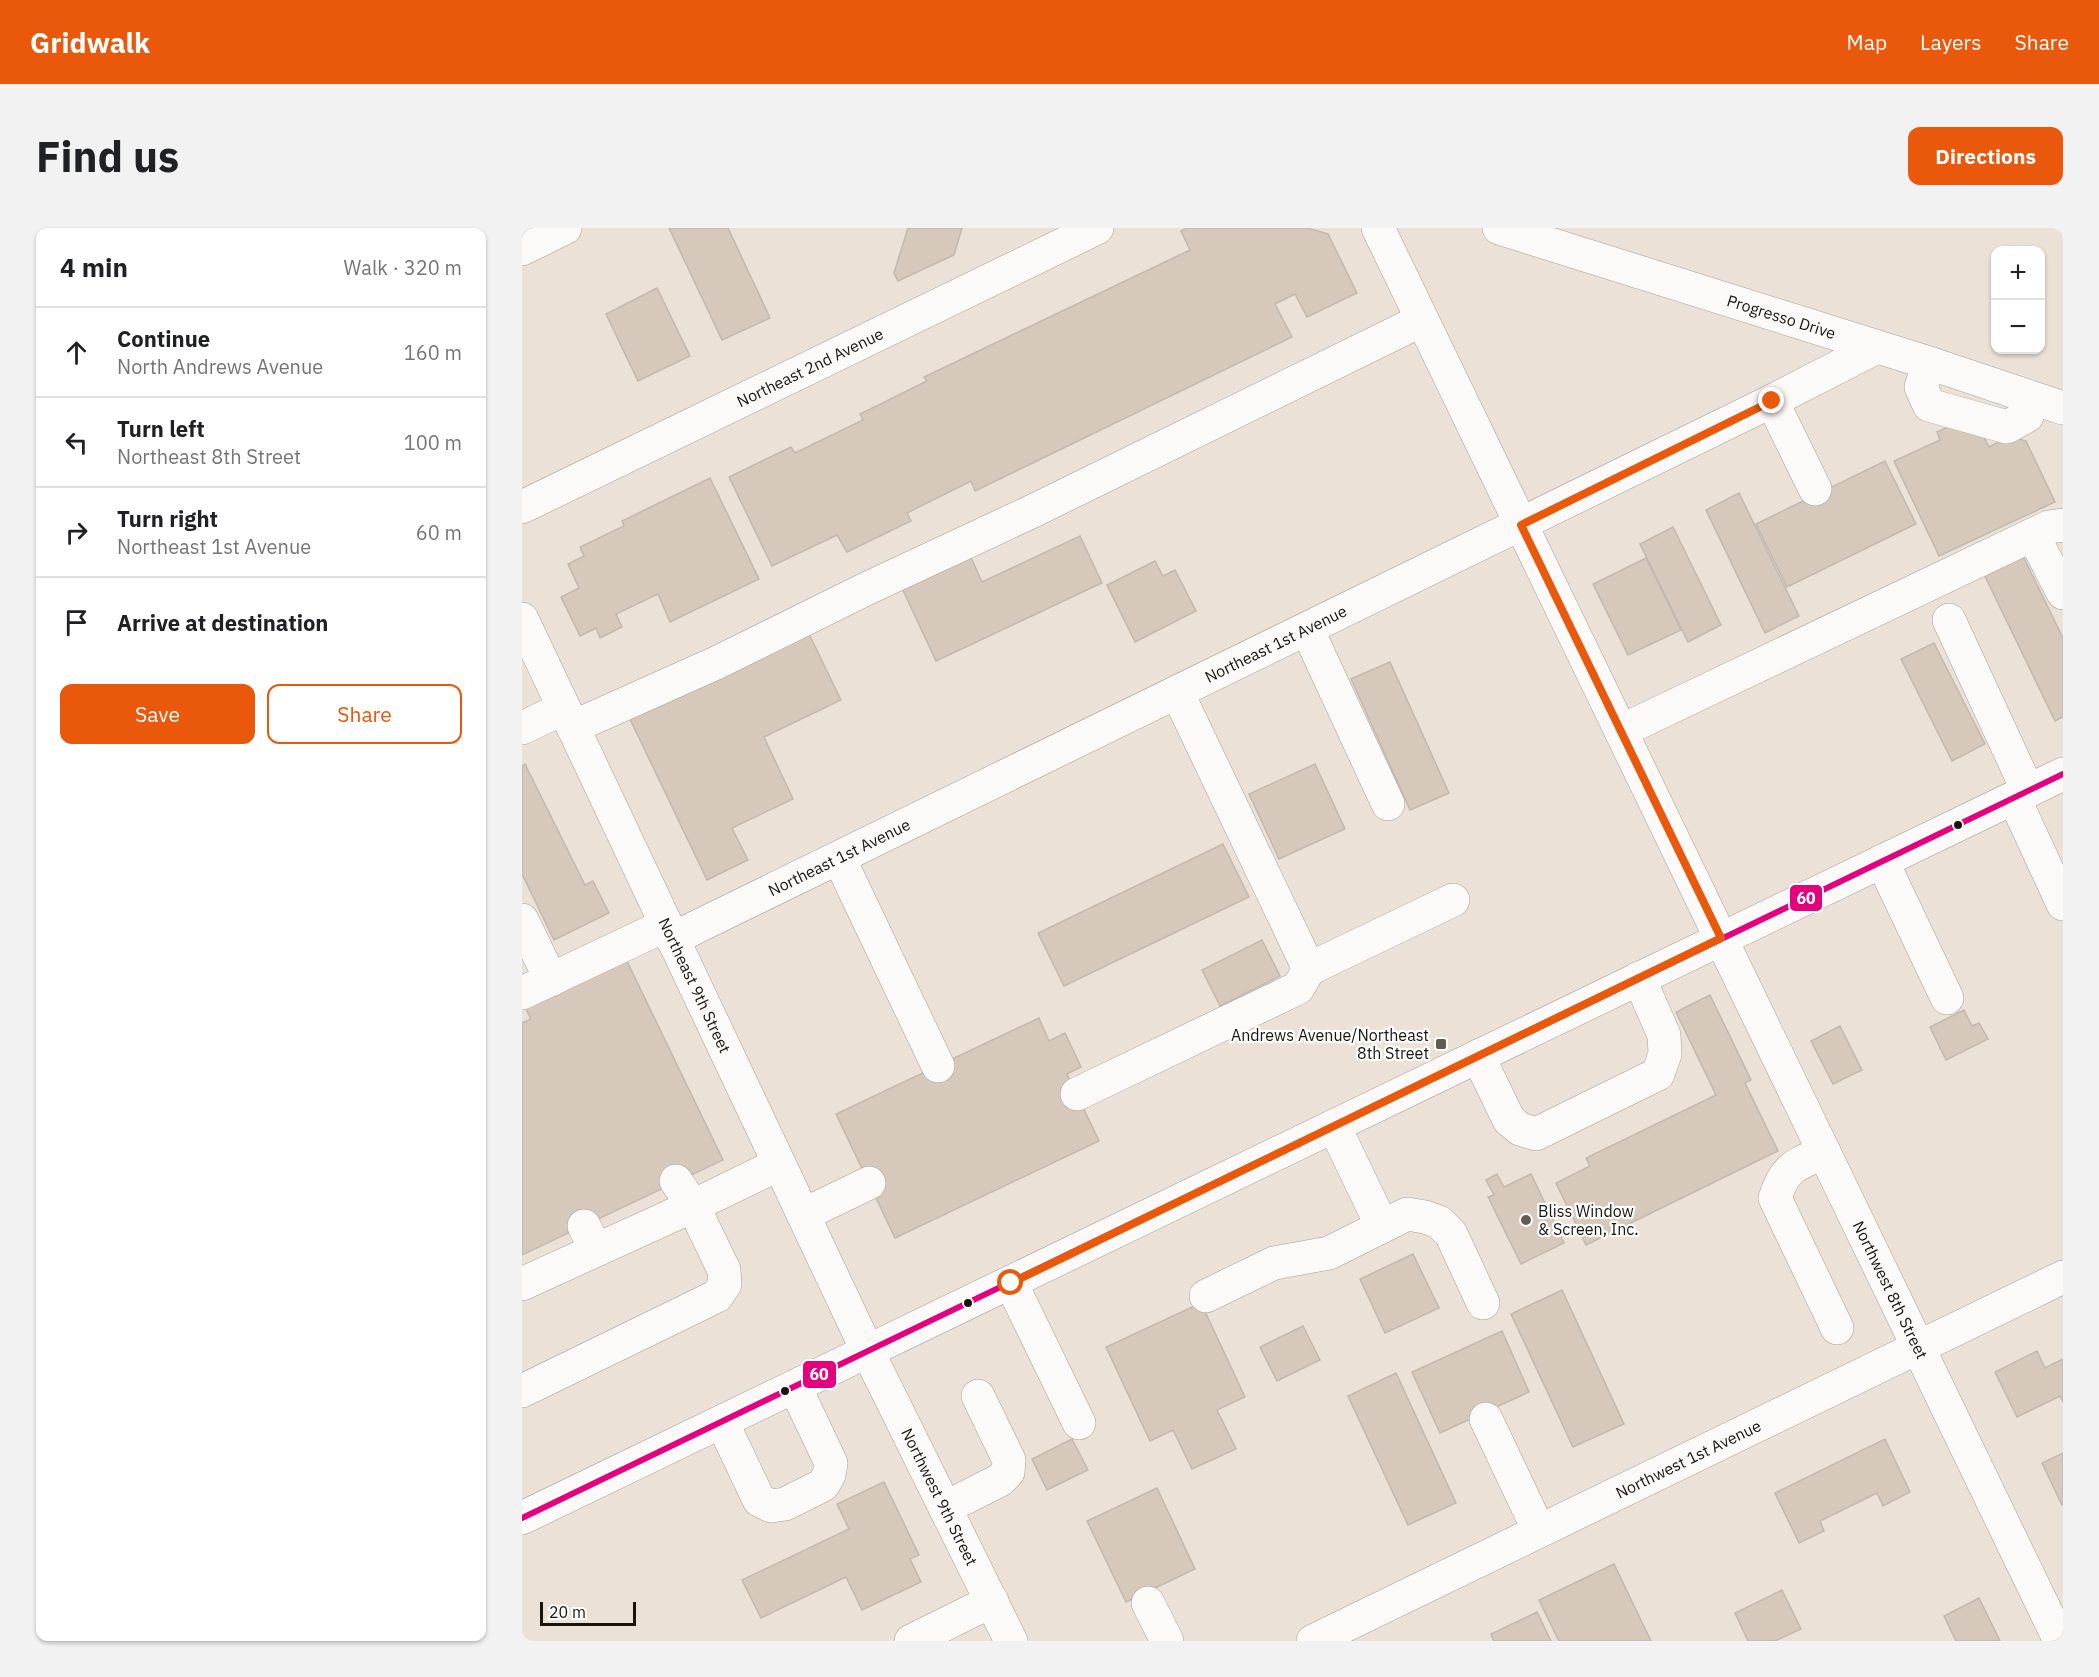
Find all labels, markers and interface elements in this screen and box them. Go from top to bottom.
text: Gridwalk [30,24,150,61]
text: Map [1847,28,1887,56]
text: Layers [1920,28,1982,56]
text: Share [2015,28,2069,56]
button: Directions [1908,127,2063,185]
text: Find us [36,129,179,184]
map controls [1991,246,2045,354]
button: + [1991,246,2045,300]
text: 4 min [60,250,128,284]
text: Walk · 320 m [344,254,462,281]
street label: Progresso Drive [1725,290,1838,343]
button: − [1991,300,2045,354]
street label: Northeast 2nd Avenue [733,323,887,411]
text: Continue [117,324,210,353]
icon: ahead [60,336,93,369]
text: 160 m [404,339,462,366]
text: North Andrews Avenue [117,353,323,380]
route end [1758,387,1784,413]
text: Turn left [117,414,205,443]
icon: left [60,426,93,459]
text: 100 m [404,429,462,456]
text: Northeast 8th Street [117,443,301,470]
text: Turn right [117,504,218,533]
icon: right [60,516,93,549]
text: 60 m [416,519,462,546]
text: Northeast 1st Avenue [117,533,311,560]
street label: Northeast 1st Avenue [1201,601,1350,687]
icon: arrive [60,606,93,639]
text: Arrive at destination [117,608,328,637]
button: Save [60,684,255,744]
button: Share [267,684,462,744]
street label: Northeast 1st Avenue [765,814,914,900]
unlabelled marker [1952,819,1964,831]
line badge: 60 [1789,884,1823,912]
text: 60 [1796,888,1816,908]
street label: Northeast 9th Street [654,914,735,1056]
place label: Andrews Avenue/Northeast 8th Street [1231,1025,1429,1063]
marker: Andrews Avenue/Northeast 8th Street [1434,1037,1448,1051]
place label: Bliss Window & Screen, Inc. [1538,1201,1639,1239]
marker: Bliss Window & Screen, Inc. [1519,1213,1533,1227]
street label: Northwest 8th Street [1849,1217,1932,1362]
route start [997,1269,1023,1295]
unlabelled marker [962,1297,974,1309]
line badge: 60 [802,1360,837,1389]
text: 60 [809,1364,829,1384]
unlabelled marker [779,1385,791,1397]
street label: Northwest 1st Avenue [1612,1415,1764,1503]
street label: Northwest 9th Street [897,1425,982,1569]
scale bar [540,1599,636,1626]
text: 20 m [549,1602,586,1622]

